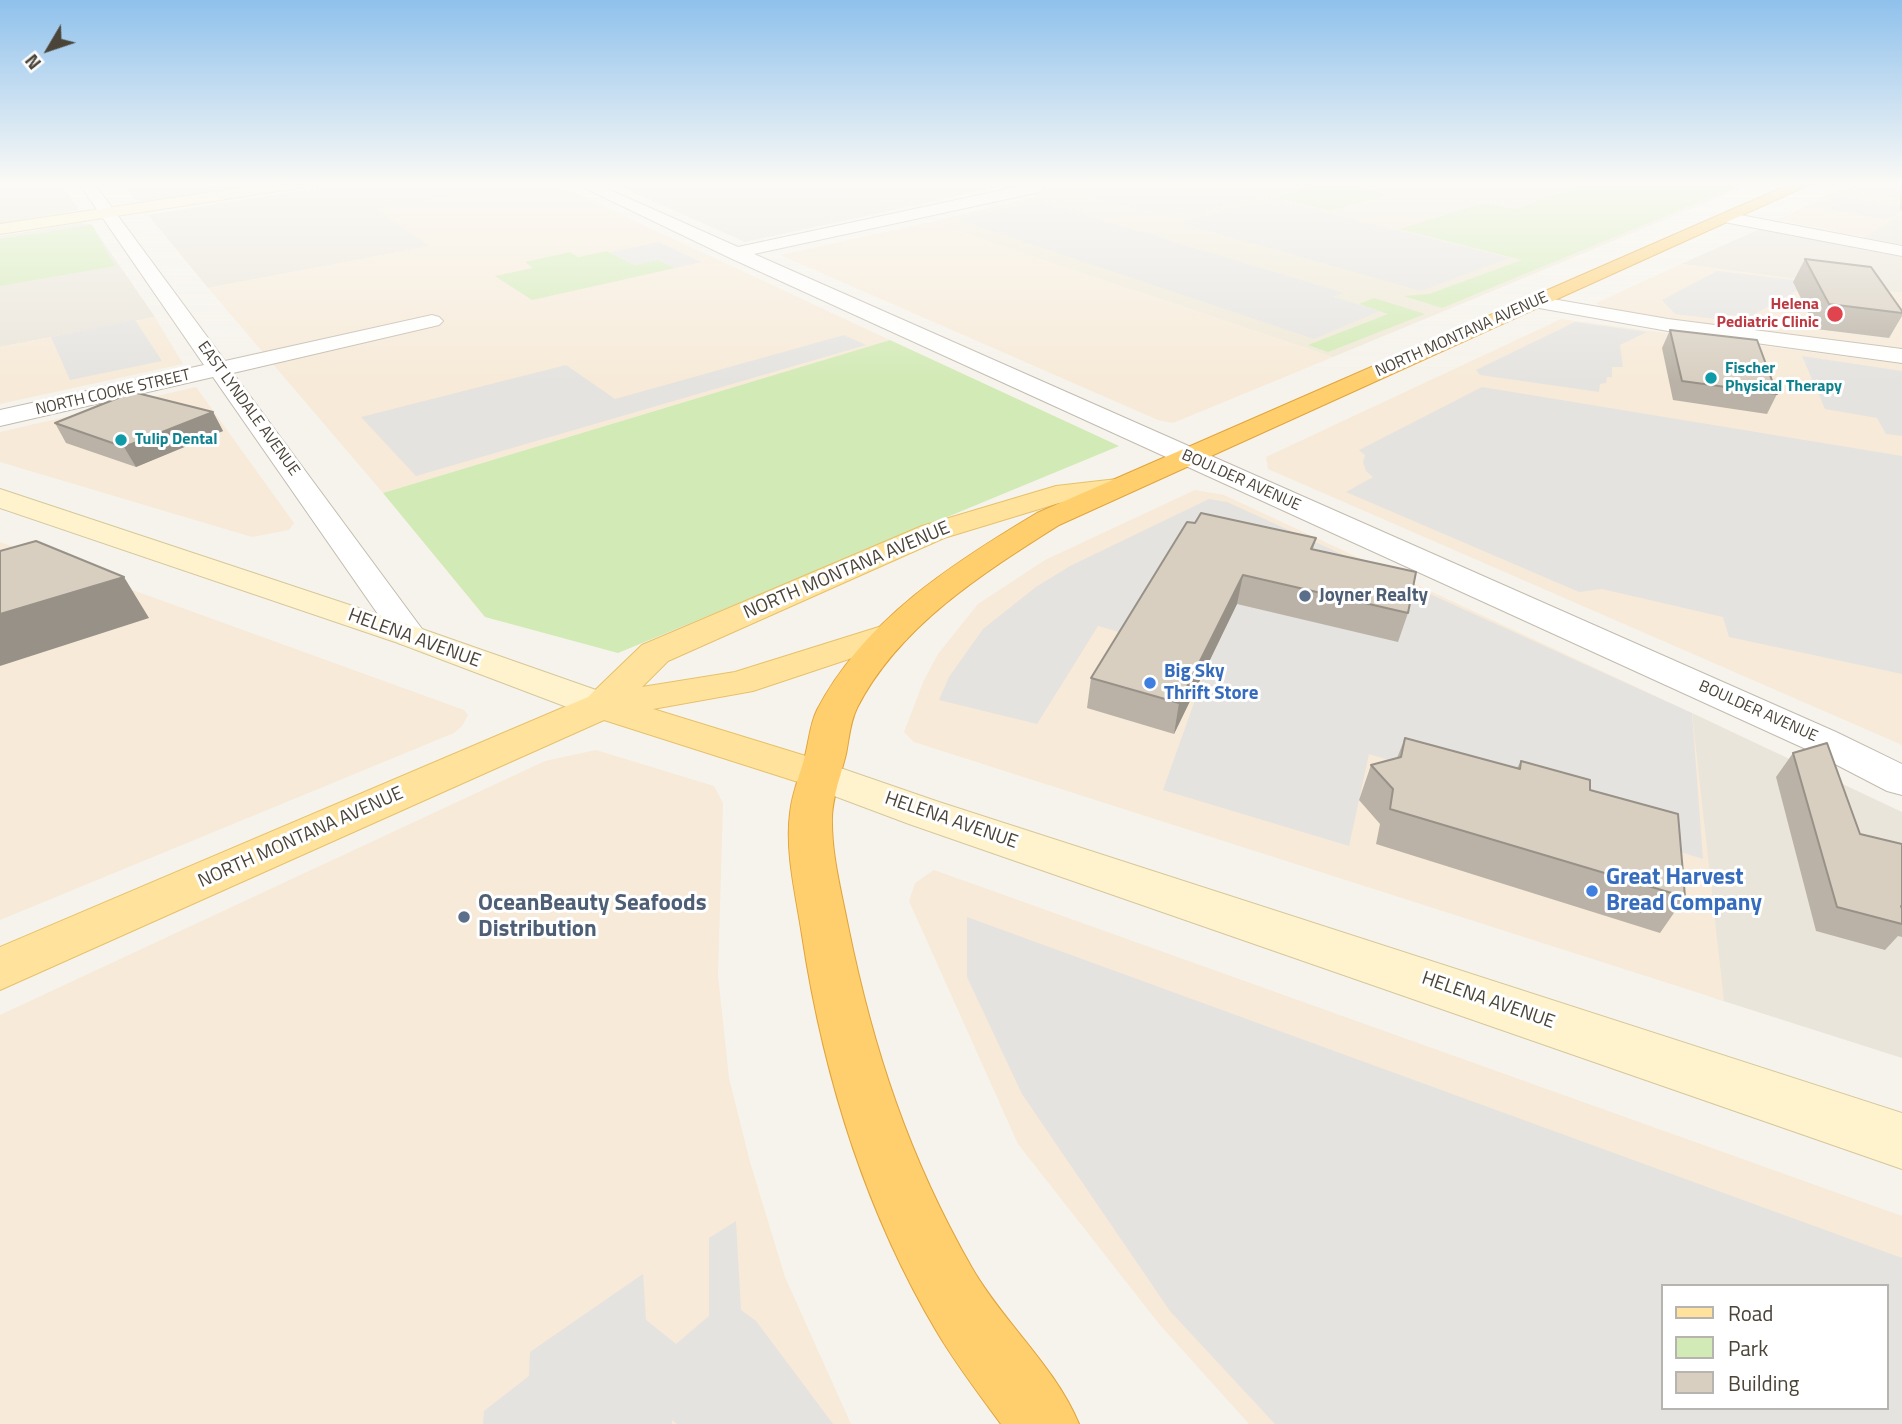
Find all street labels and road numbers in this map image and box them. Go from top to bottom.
street label: NORTH MONTANA AVENUE [1373,288,1551,382]
street label: EAST LYNDALE AVENUE [193,338,303,480]
street label: NORTH COOKE STREET [34,366,192,420]
street label: BOULDER AVENUE [1179,446,1303,516]
street label: NORTH MONTANA AVENUE [740,517,954,625]
street label: HELENA AVENUE [345,604,483,674]
street label: BOULDER AVENUE [1696,677,1820,747]
street label: NORTH MONTANA AVENUE [195,782,407,894]
street label: HELENA AVENUE [881,788,1021,854]
street label: HELENA AVENUE [1418,968,1558,1034]

